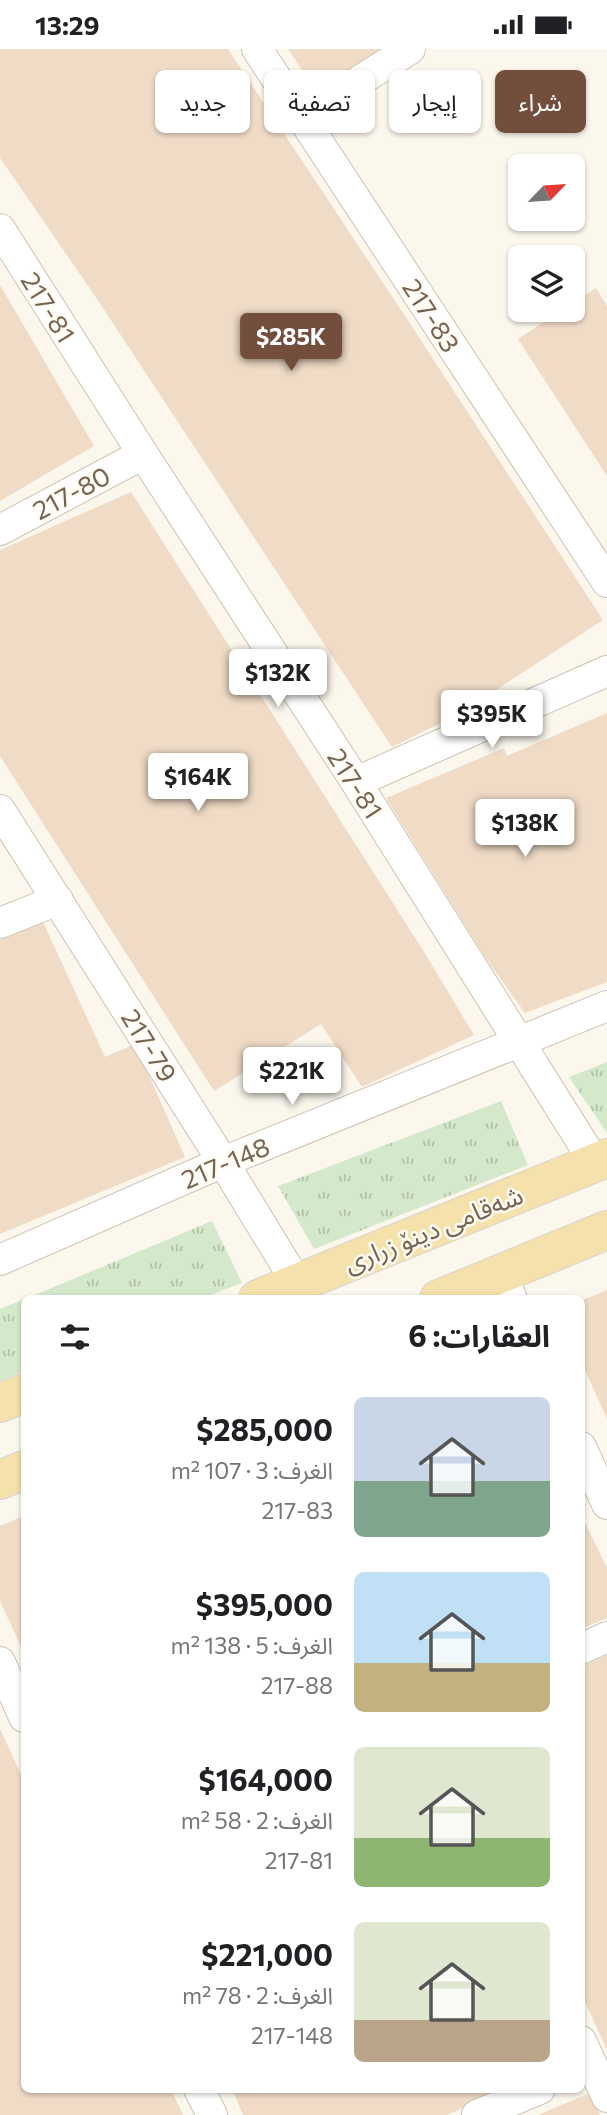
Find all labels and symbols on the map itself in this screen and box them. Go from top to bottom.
north arrow [508,154,584,231]
street label: 217-81 [15,266,83,348]
street label: 217-83 [397,273,467,357]
pin: $285K [242,313,340,373]
street label: 217-80 [27,459,115,525]
pin: $132K [229,649,327,709]
pin: $395K [443,691,541,750]
street label: 217-81 [322,742,390,824]
pin: $164K [149,753,247,813]
pin: $138K [476,799,574,859]
street label: 217-79 [116,1003,184,1087]
pin: $221K [243,1047,341,1107]
street label: 217-148 [176,1130,274,1194]
street label: شەقامی دینۆ زراری [339,1178,527,1279]

